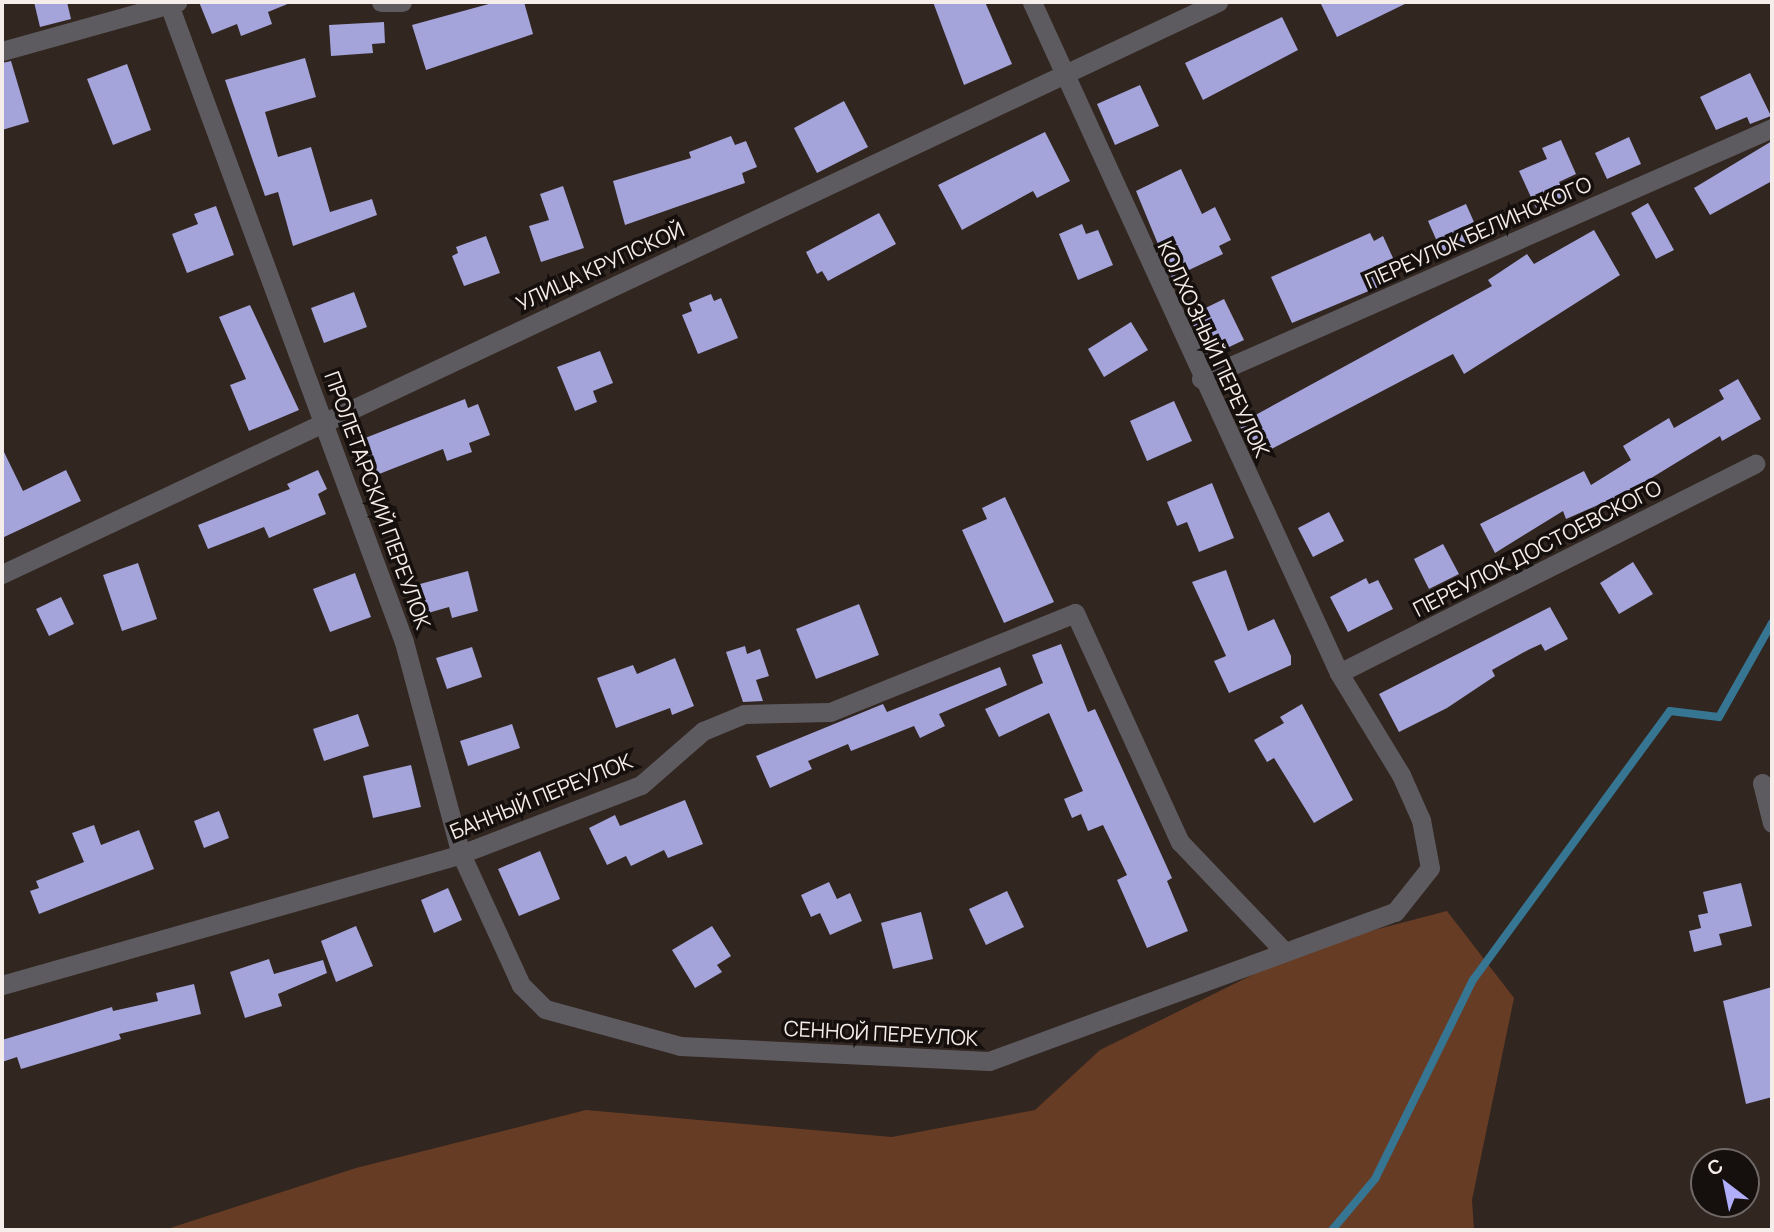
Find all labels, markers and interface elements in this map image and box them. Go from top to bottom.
street label: ПЕРЕУЛОК БЕЛИНСКОГО [1361,171,1595,293]
street label: УЛИЦА КРУПСКОЙ [512,216,688,316]
street label: КОЛХОЗНЫЙ ПЕРЕУЛОК [1153,237,1275,461]
street label: ПРОЛЕТАРСКИЙ ПЕРЕУЛОК [320,368,436,632]
street label: ПЕРЕУЛОК ДОСТОЕВСКОГО [1408,474,1666,622]
street label: БАННЫЙ ПЕРЕУЛОК [446,748,636,844]
street label: СЕННОЙ ПЕРЕУЛОК [783,1015,979,1051]
north arrow [1690,1148,1760,1218]
text: С [1702,1152,1728,1182]

